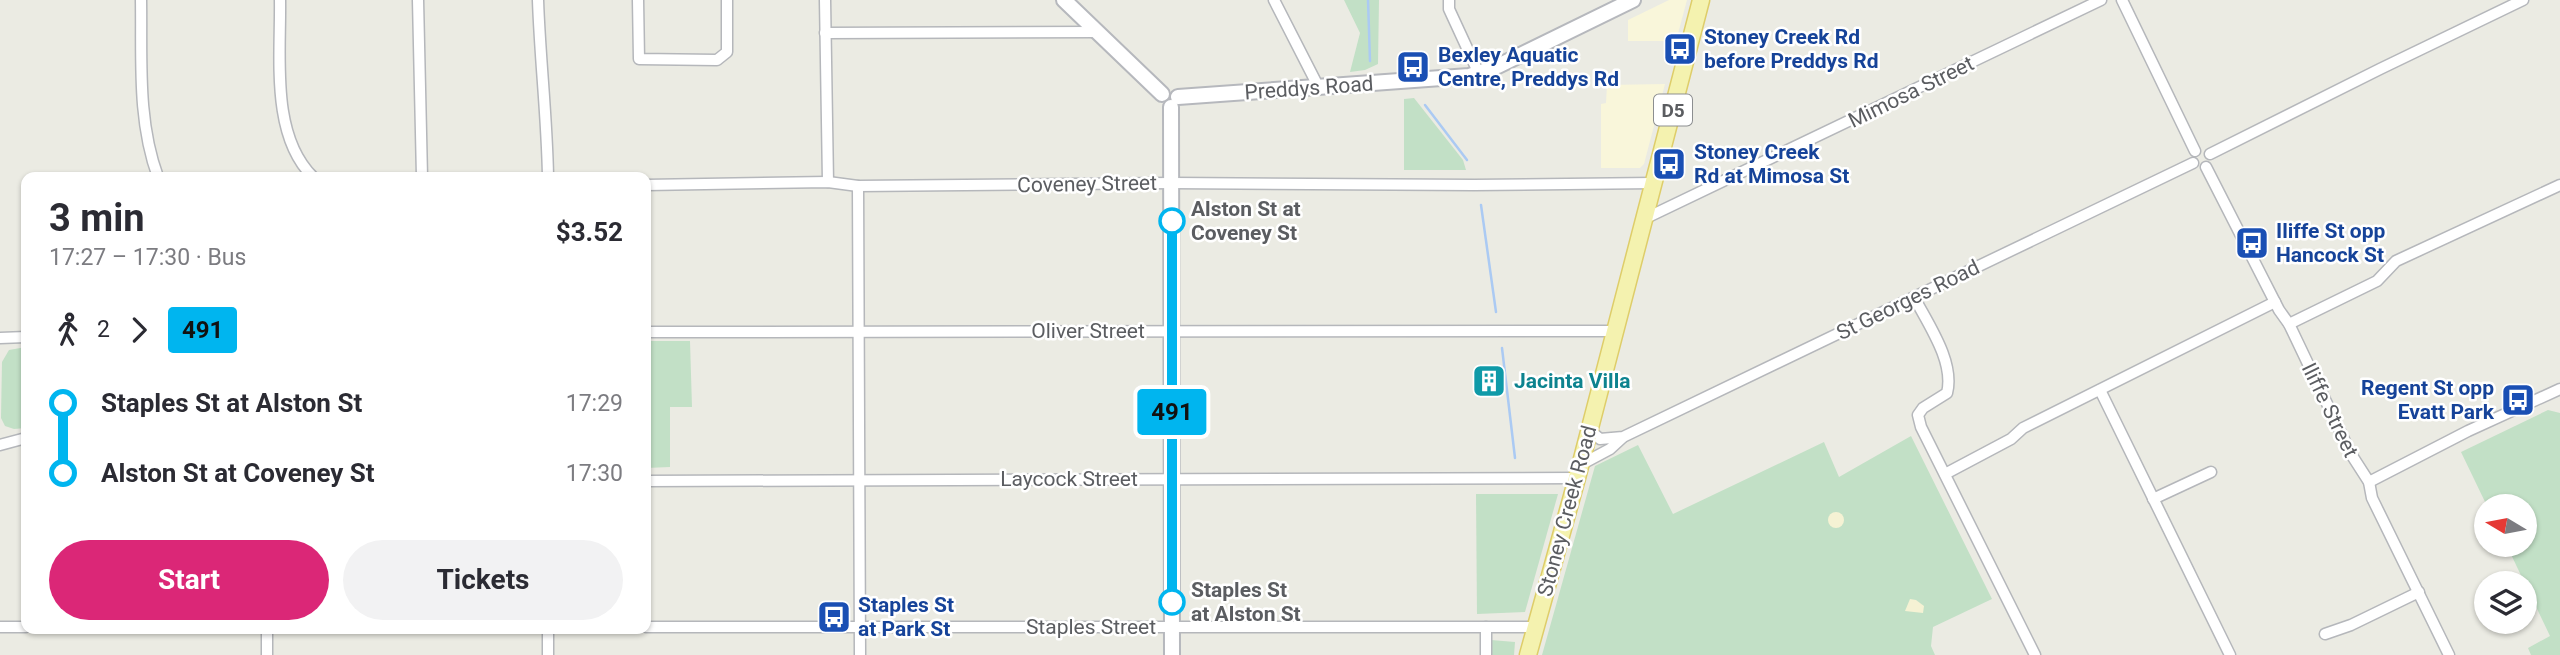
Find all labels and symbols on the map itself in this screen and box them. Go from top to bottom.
place label: Stoney Creek Rd before Preddys Rd [1704,25,1878,73]
bus stop icon: Stoney Creek Rd before Preddys Rd [1661,30,1699,68]
place label: Bexley Aquatic Centre, Preddys Rd [1438,43,1619,91]
bus stop icon: Bexley Aquatic Centre, Preddys Rd [1394,48,1432,86]
street label: Mimosa Street [1844,51,1978,133]
street label: Preddys Road [1244,72,1374,104]
road number: D5 [1654,94,1692,125]
place label: Stoney Creek Rd at Mimosa St [1694,140,1849,188]
bus stop icon: Stoney Creek Rd at Mimosa St [1650,145,1688,183]
street label: Coveney Street [1017,171,1157,197]
place label: Alston St at Coveney St [1191,197,1301,245]
marker: Alston St at Coveney St [1159,208,1185,234]
place label: Iliffe St opp Hancock St [2276,219,2386,267]
bus stop icon: Iliffe St opp Hancock St [2233,224,2271,262]
street label: St Georges Road [1833,255,1983,345]
street label: Oliver Street [1031,319,1145,343]
street label: Iliffe Street [2297,359,2363,461]
building icon: Jacinta Villa [1470,362,1508,400]
place label: Jacinta Villa [1514,369,1630,393]
place label: Regent St opp Evatt Park [2361,376,2495,424]
bus stop icon: Regent St opp Evatt Park [2499,381,2537,419]
line badge: 491 [1132,389,1212,435]
street label: Stoney Creek Road [1533,423,1601,599]
street label: Laycock Street [1000,467,1138,491]
north arrow [2474,494,2538,556]
place label: Staples St at Alston St [1191,578,1301,626]
marker: Staples St at Alston St [1159,589,1185,615]
place label: Staples St at Park St [858,593,954,641]
bus stop icon: Staples St at Park St [815,598,853,636]
street label: Staples Street [1026,615,1156,639]

